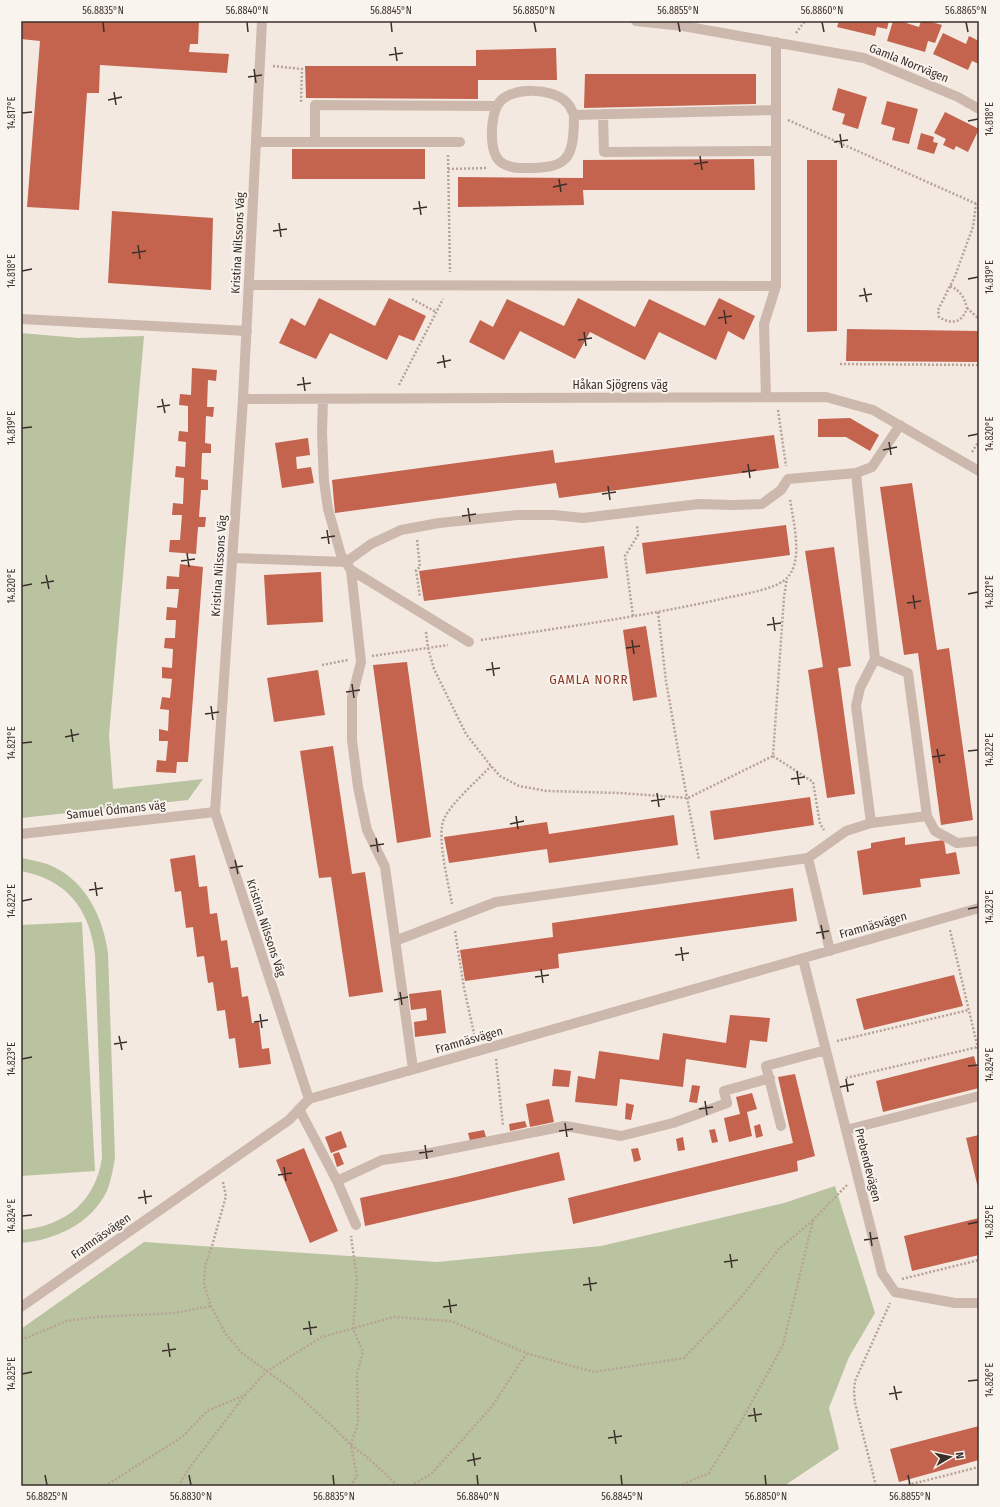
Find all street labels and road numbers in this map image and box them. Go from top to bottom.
street label: Gamla Norrvägen [867,41,951,85]
street label: Kristina Nilssons Väg [228,191,248,294]
street label: Håkan Sjögrens väg [572,378,668,392]
street label: Kristina Nilssons Väg [208,514,230,617]
street label: Samuel Ödmans väg [66,796,166,822]
street label: Kristina Nilssons Väg [244,877,289,979]
street label: Framnäsvägen [838,909,908,941]
street label: Framnäsvägen [434,1024,504,1056]
street label: Prebendevägen [852,1127,884,1203]
street label: Framnäsvägen [69,1210,133,1262]

